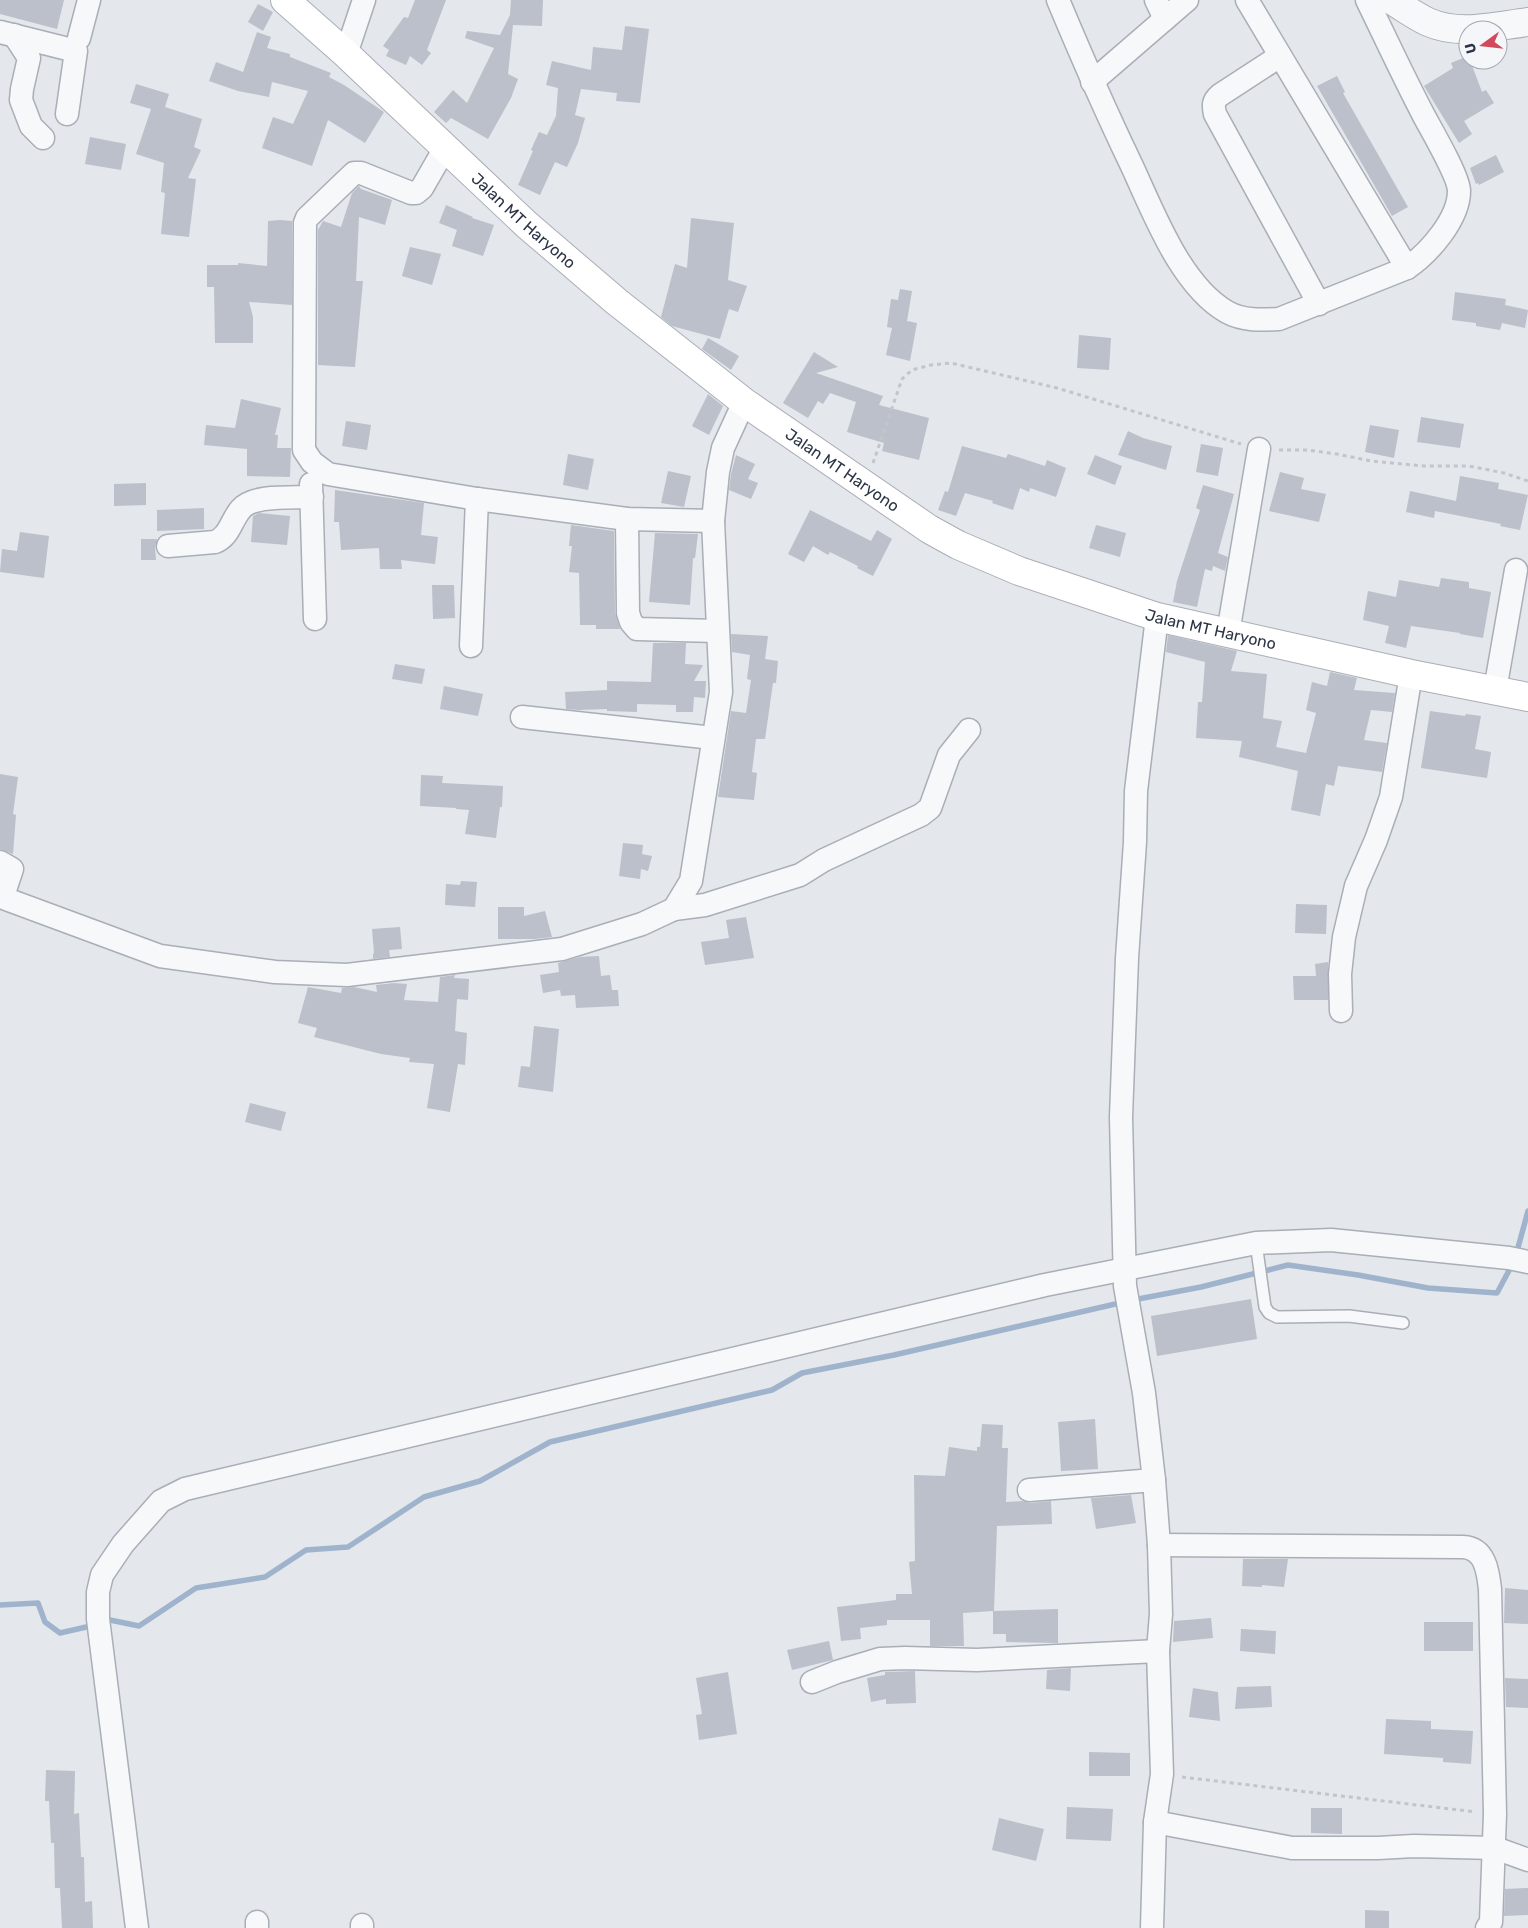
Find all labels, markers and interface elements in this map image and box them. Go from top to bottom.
north arrow [1458,20,1508,70]
text: U [1461,41,1480,55]
street label: Jalan MT Haryono [468,169,580,273]
street label: Jalan MT Haryono [782,424,903,516]
street label: Jalan MT Haryono [1143,605,1278,653]

